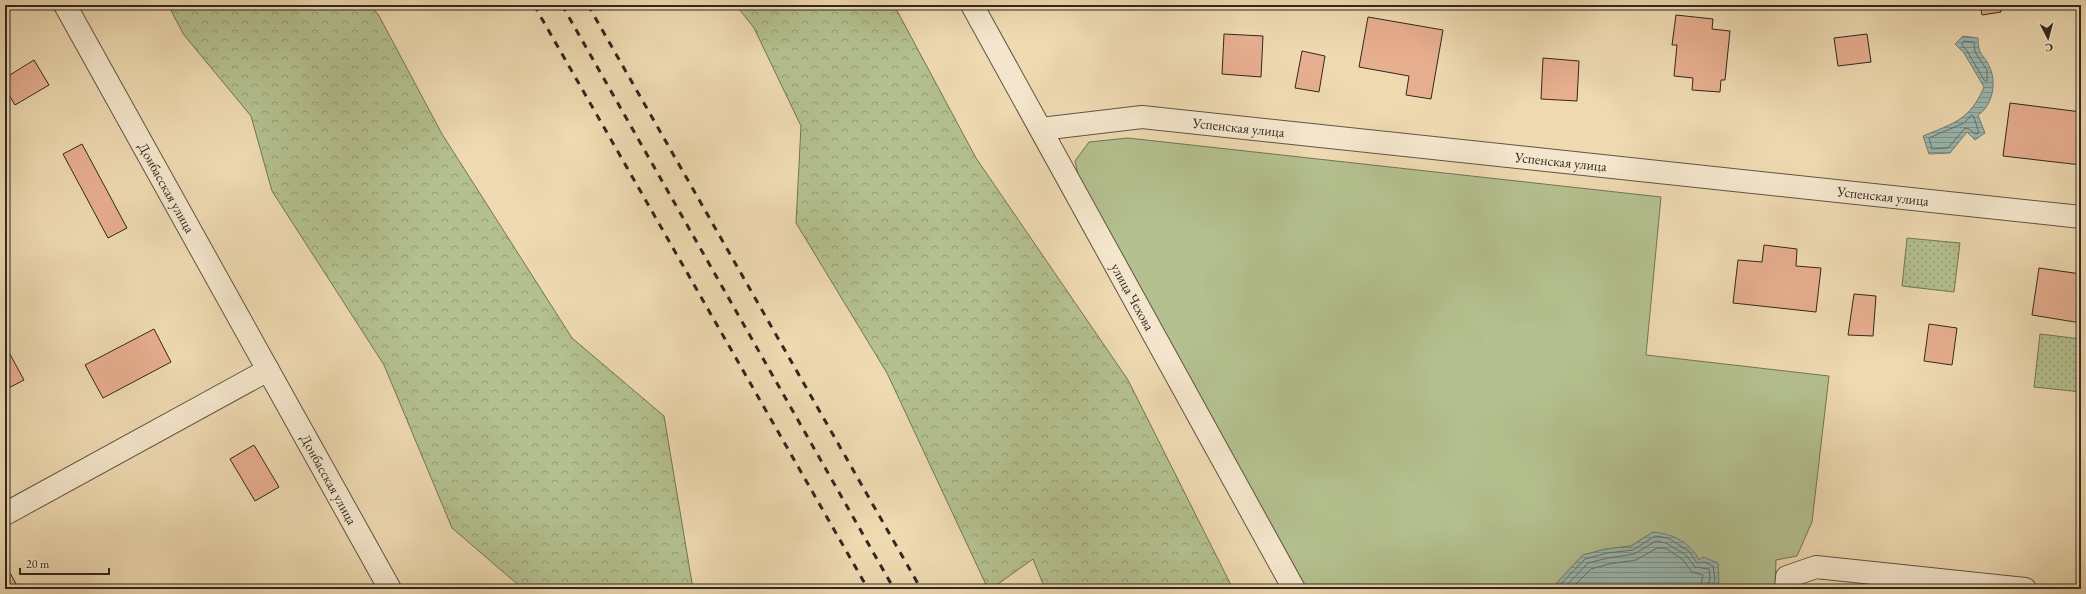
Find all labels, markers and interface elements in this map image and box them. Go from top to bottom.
north arrow [2028,18,2068,58]
text: С [2044,41,2054,55]
street label: Успенская улица [1191,113,1286,141]
street label: Донбасская улица [134,139,199,236]
street label: Успенская улица [1513,148,1608,175]
street label: Успенская улица [1835,182,1930,210]
street label: улица Чехова [1107,260,1159,334]
street label: Донбасская улица [297,431,362,528]
scale bar [20,550,109,576]
text: 20 m [26,556,50,572]

